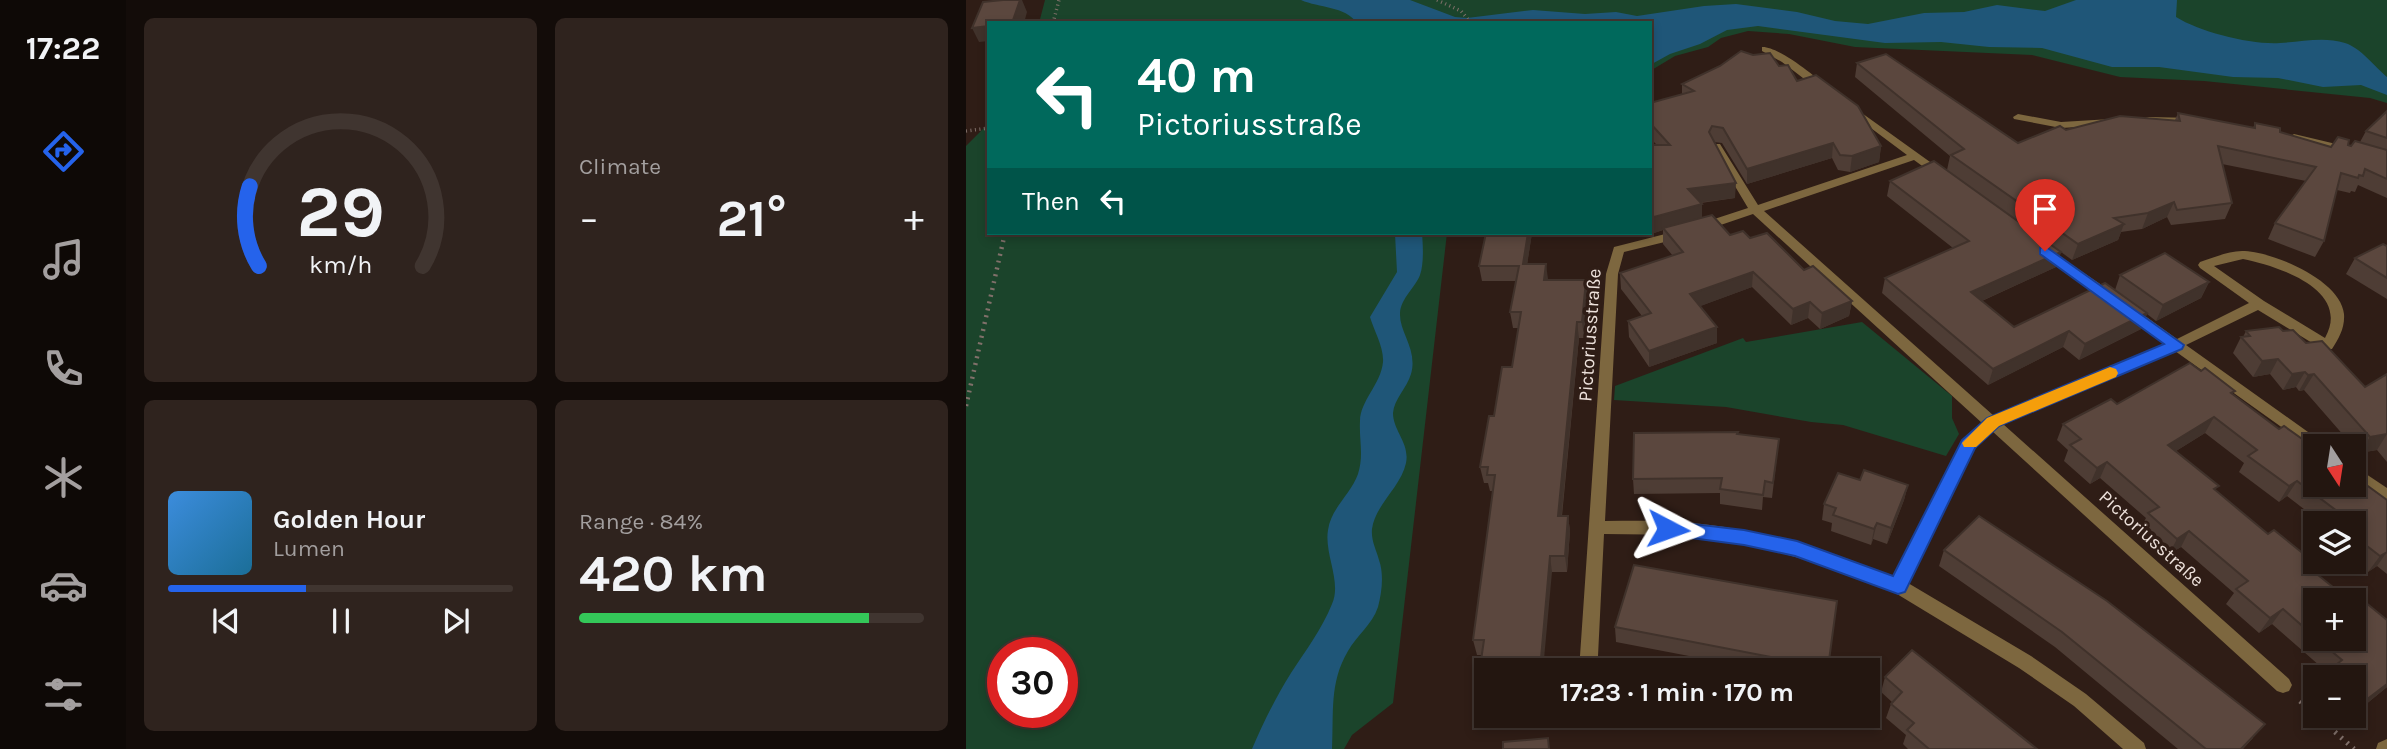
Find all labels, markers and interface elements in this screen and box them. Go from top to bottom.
text: 17:22 [26,30,100,67]
text: 40 m [1137,47,1256,104]
icon: left [1022,49,1113,140]
text: Pictoriusstraße [1137,106,1362,143]
icon: directions [39,127,88,176]
text: Climate [579,153,661,180]
text: 29 [296,169,385,254]
pin [2015,179,2075,251]
icon: left [1094,182,1132,220]
text: Then [1022,186,1080,217]
text: 21° [716,188,787,249]
icon: arrive [2026,190,2064,228]
text: − [579,196,599,241]
text: + [904,196,924,241]
icon: music [39,235,88,284]
text: km/h [309,250,372,279]
street label: Pictoriusstraße [1574,268,1606,402]
icon: phone [39,344,88,393]
north arrow [2303,434,2366,497]
map controls [2303,434,2366,728]
icon: climate [39,453,88,502]
street label: Pictoriusstraße [2094,486,2208,592]
position arrow [1631,492,1705,566]
text: Golden Hour [273,504,425,535]
text: Range · 84% [579,508,703,535]
button: layers [2303,511,2366,574]
text: Lumen [273,535,345,562]
text: 420 km [579,543,768,604]
icon: car [39,561,88,610]
button: + [2303,588,2366,651]
icon: previous [207,602,245,640]
icon: pause [322,602,360,640]
icon: next [437,602,475,640]
speed limit sign: 30 [987,637,1078,728]
button: − [2303,665,2366,728]
icon: filters [39,670,88,719]
text: 17:23 · 1 min · 170 m [1560,677,1794,708]

